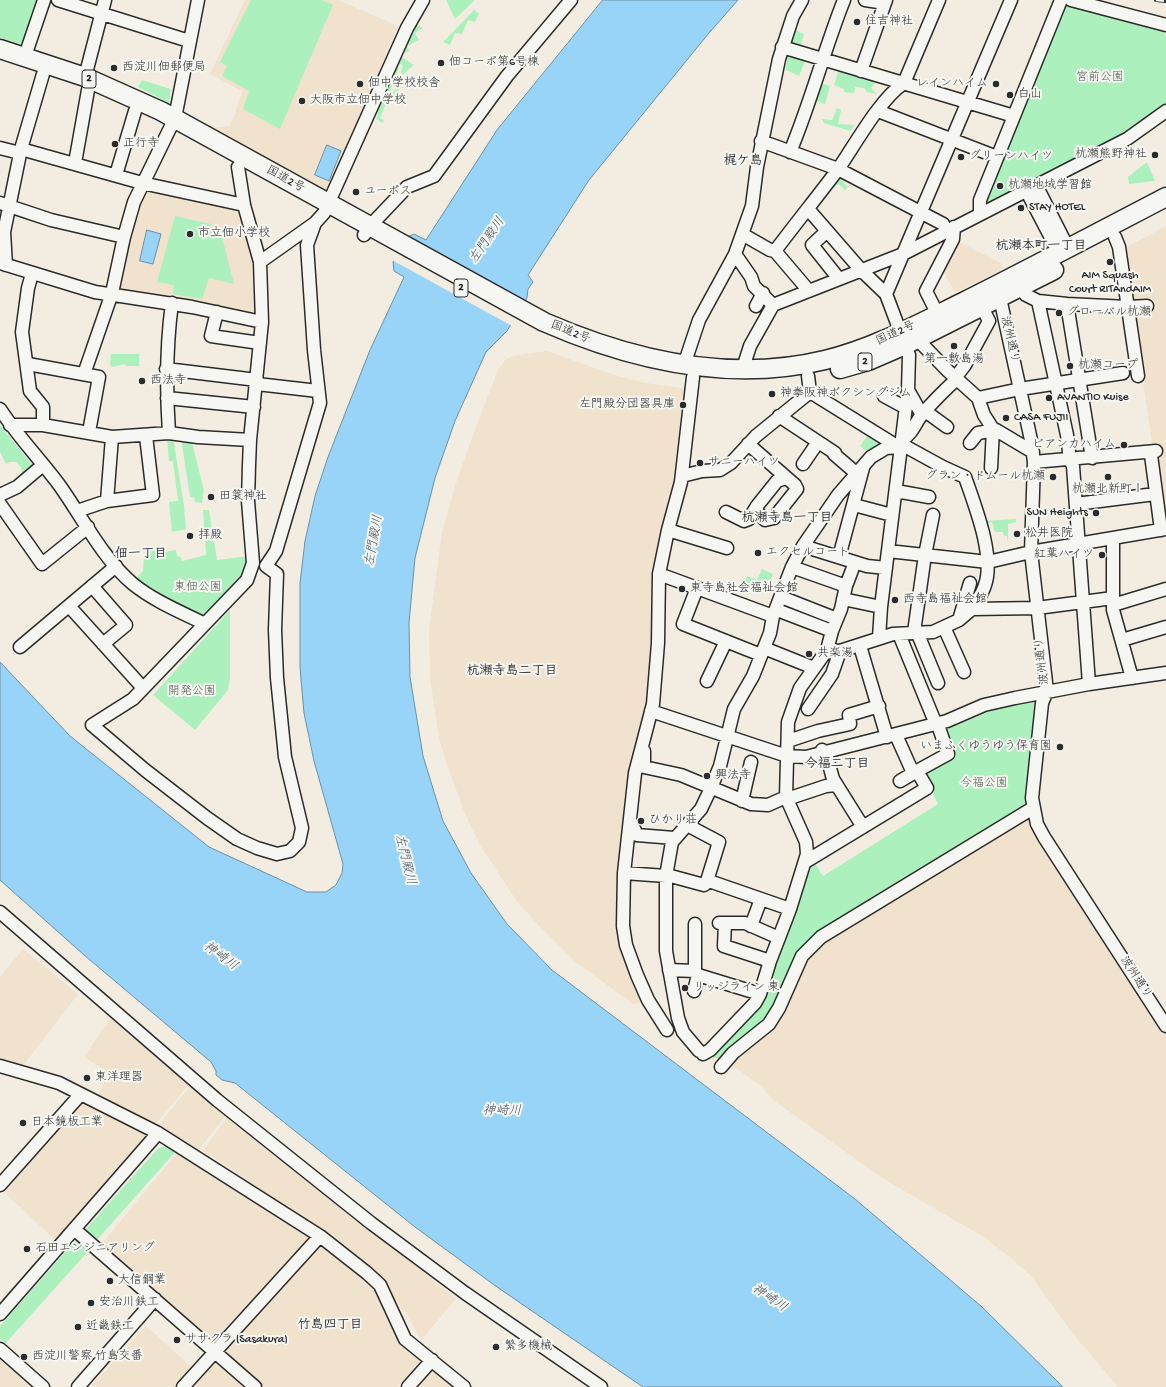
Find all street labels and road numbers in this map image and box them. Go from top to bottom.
road number: 2 [82,70,96,88]
street label: 国道2号 [263,164,307,196]
road number: 2 [454,279,468,297]
street label: 波州通り [997,315,1021,365]
street label: 国道2号 [548,318,592,348]
street label: 国道2号 [874,319,918,349]
road number: 2 [858,353,872,371]
street label: 波州通り [1033,636,1053,686]
street label: 波州通り [1116,954,1154,1002]

